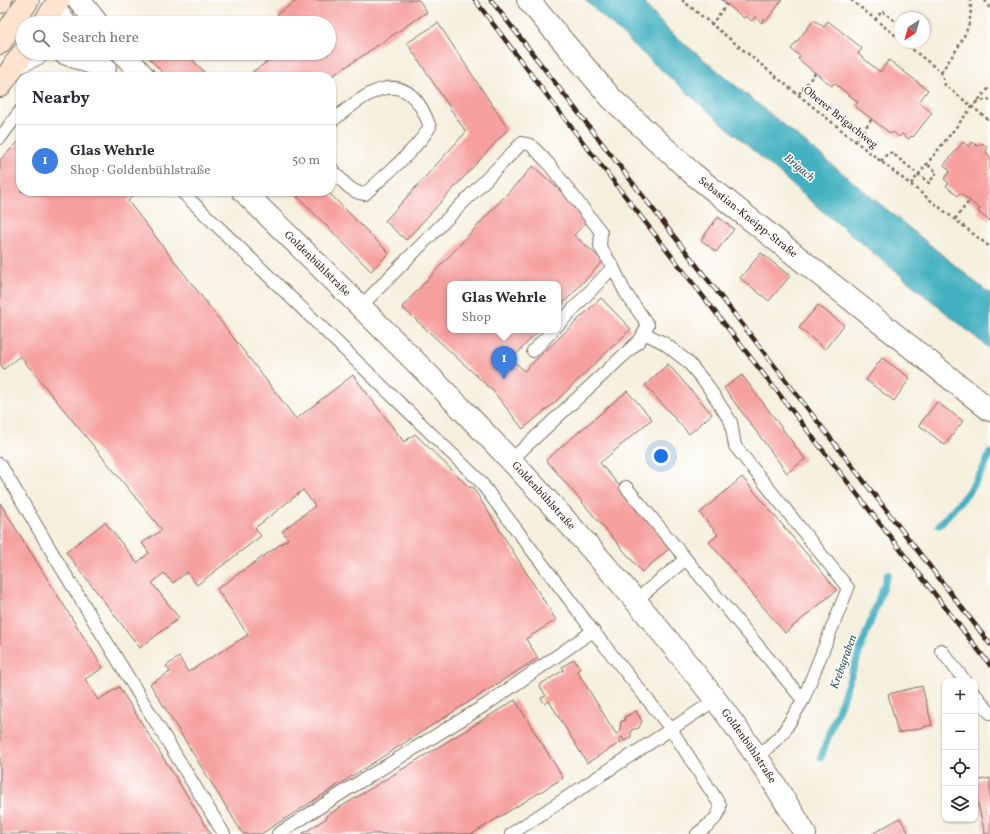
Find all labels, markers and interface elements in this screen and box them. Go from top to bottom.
north arrow [894,12,930,48]
search box [16,16,336,60]
icon: search [30,27,52,49]
text: Search here [62,28,139,49]
street label: Oberer Brigachweg [800,83,881,153]
text: Nearby [32,87,90,110]
text: Glas Wehrle [70,141,155,162]
water label: Brigach [780,150,818,186]
text: 1 [42,152,48,170]
text: 50 m [292,152,320,170]
text: Shop · Goldenbühlstraße [70,162,211,180]
street label: Sebastian-Kneipp-Straße [695,173,800,261]
street label: Goldenbühlstraße [281,228,354,300]
popup [447,281,561,333]
text: Glas Wehrle [462,288,546,309]
text: Shop [462,309,491,327]
pin: 1 [491,346,517,379]
your location [651,446,671,466]
street label: Goldenbühlstraße [508,458,578,533]
water label: Krebsgraben [827,633,861,691]
map controls [942,678,978,822]
button: + [942,678,978,714]
street label: Goldenbühlstraße [717,706,780,786]
button: − [942,714,978,750]
button: locate [942,750,978,786]
button: layers [942,786,978,822]

